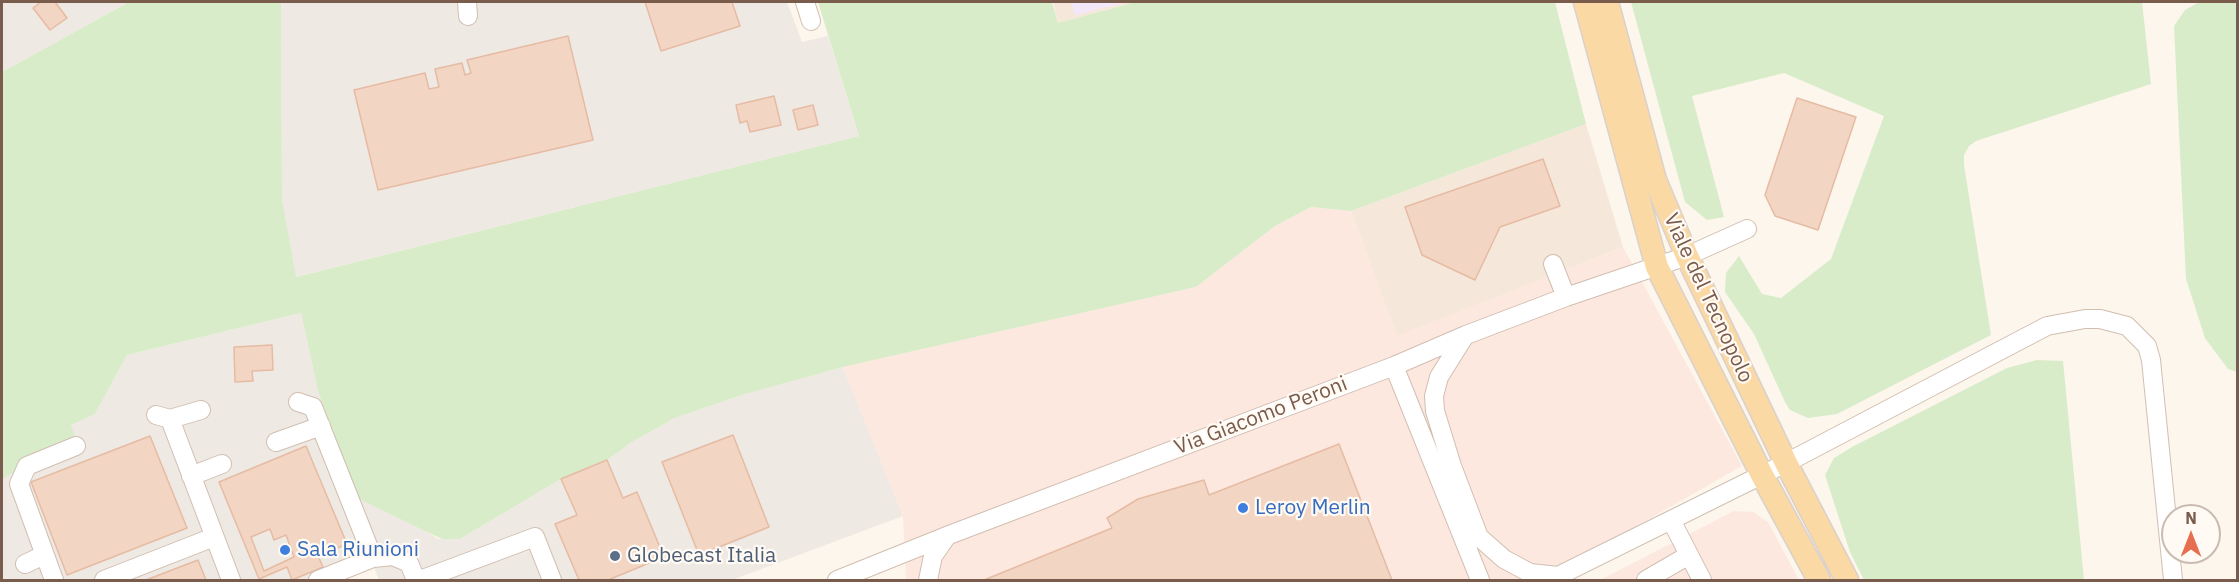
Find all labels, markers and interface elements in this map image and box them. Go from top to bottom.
street label: Viale del Tecnopolo [1658,209,1758,387]
street label: Via Giacomo Peroni [1171,371,1351,461]
place label: Leroy Merlin [1255,495,1371,521]
marker: Leroy Merlin [1236,501,1250,515]
north arrow [2161,504,2221,564]
text: N [2185,508,2197,528]
place label: Sala Riunioni [297,537,419,563]
marker: Sala Riunioni [278,543,292,557]
place label: Globecast Italia [627,543,776,569]
marker: Globecast Italia [608,549,622,563]

